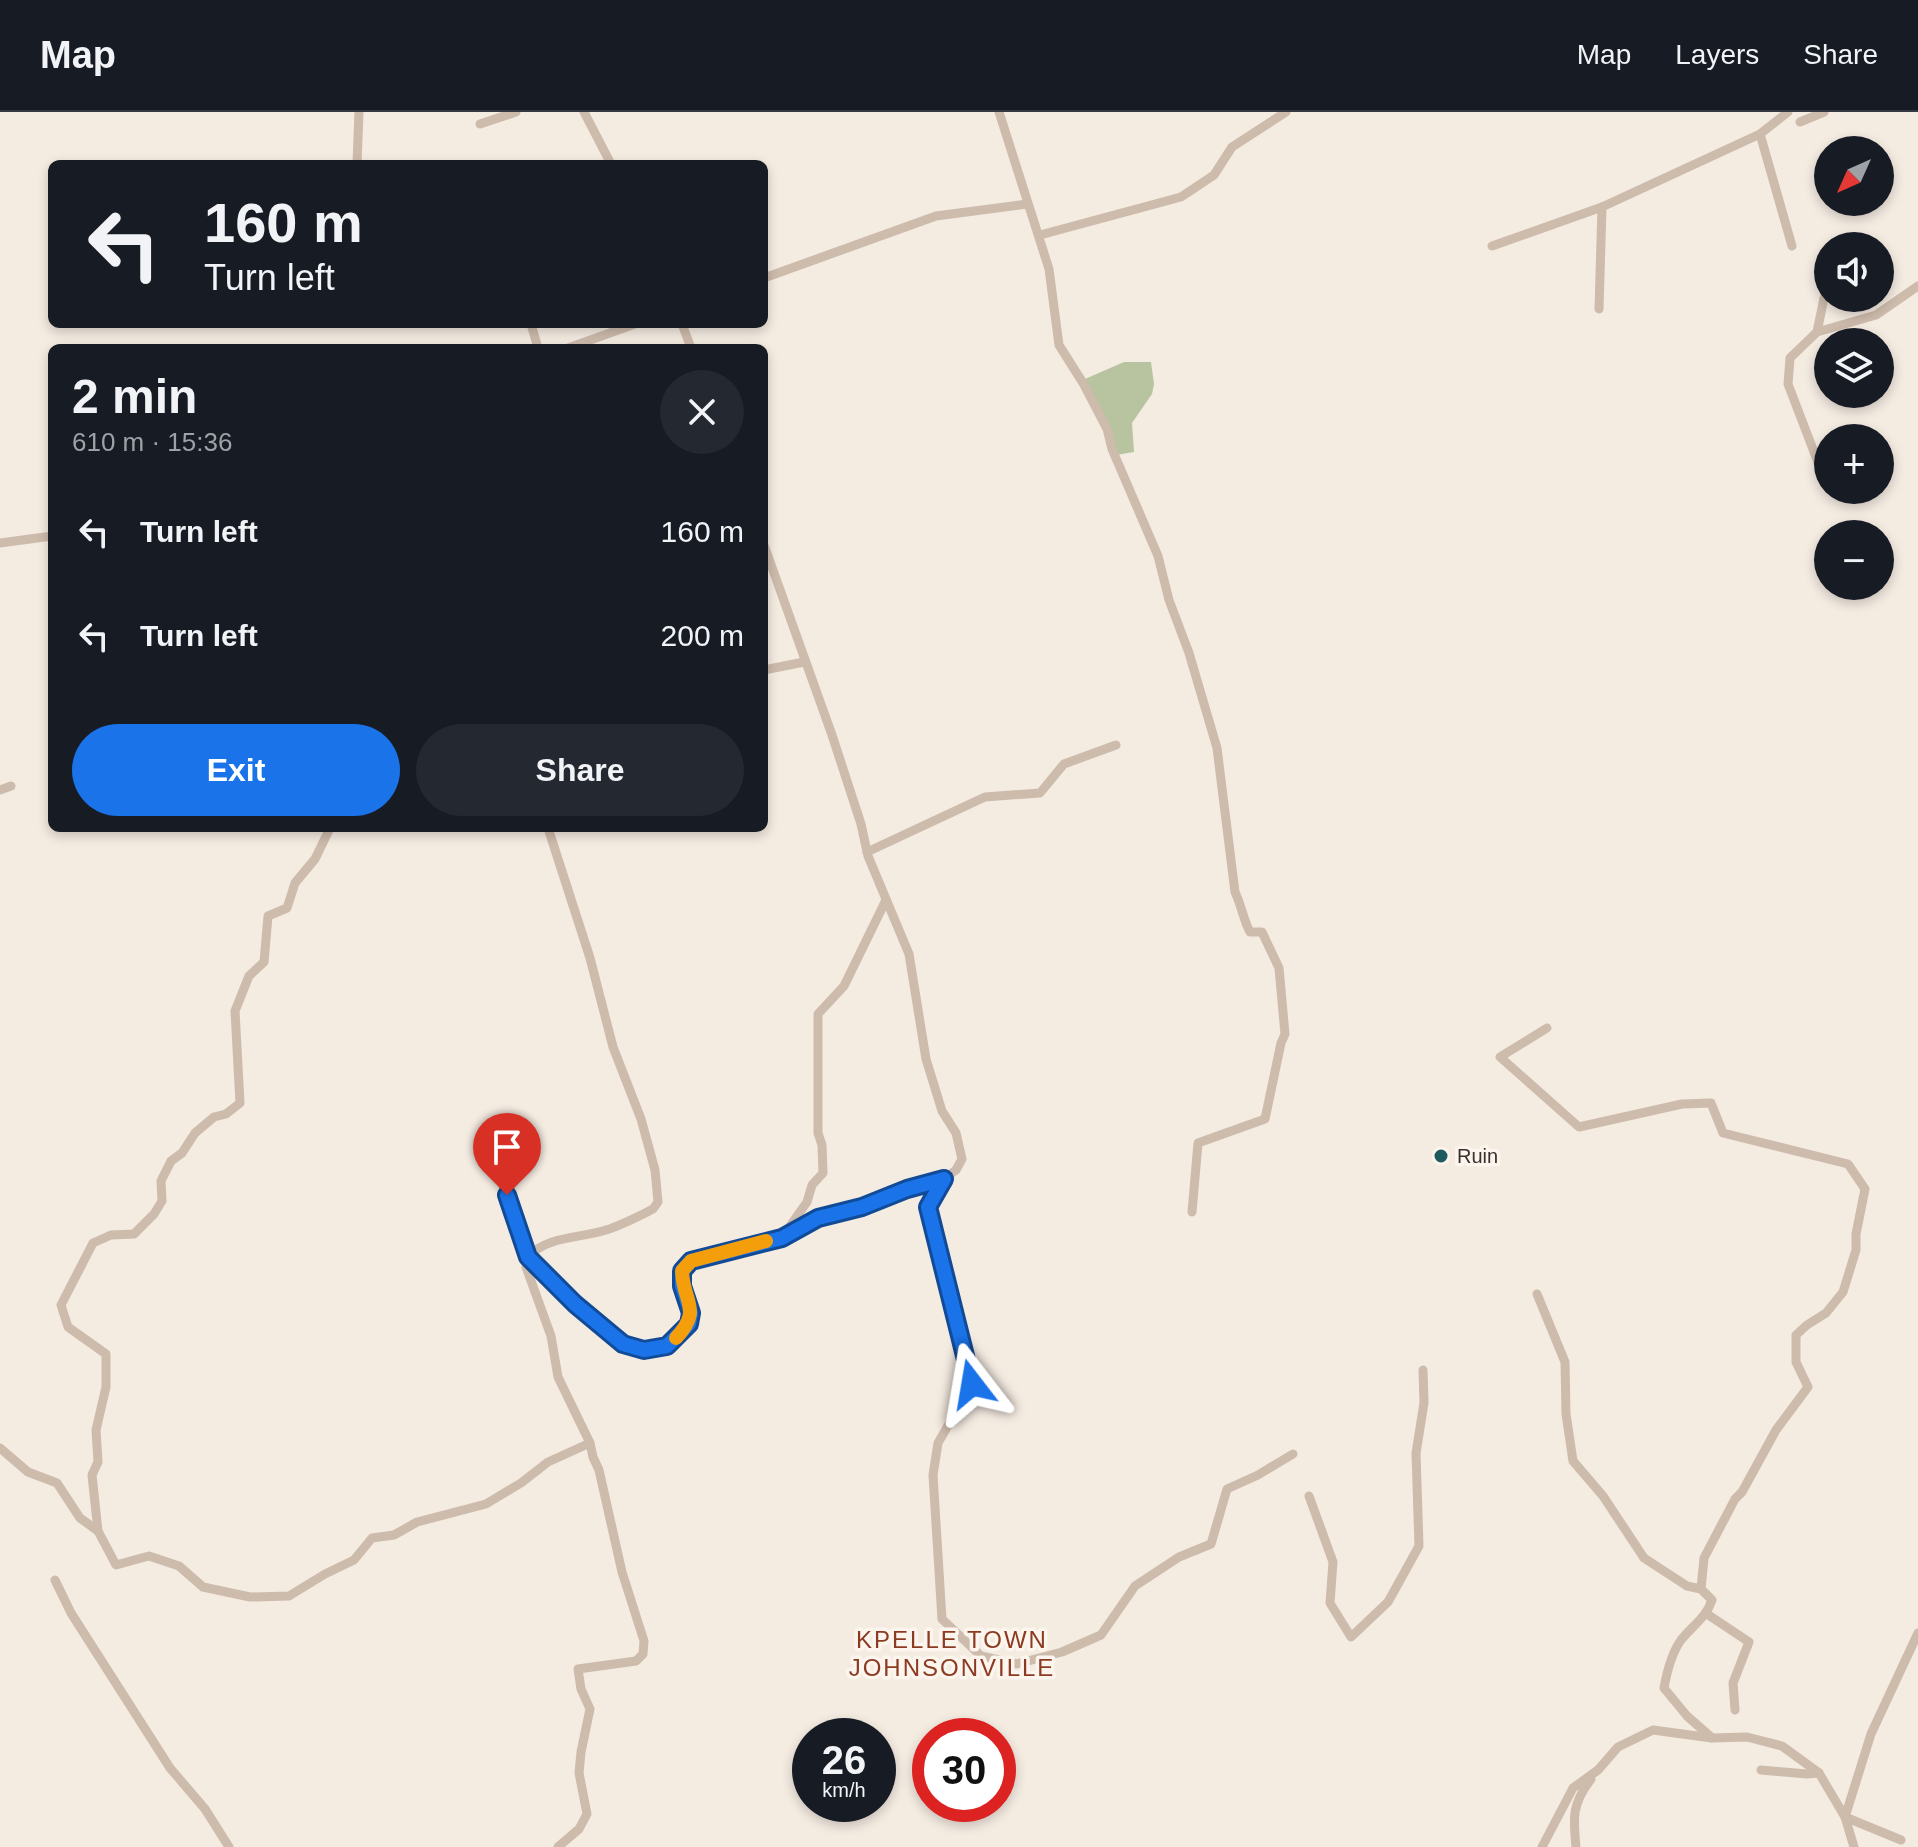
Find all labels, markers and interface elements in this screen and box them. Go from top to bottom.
text: Map [40,34,116,76]
text: Map [1577,39,1631,70]
text: Layers [1675,39,1759,70]
text: Share [1803,39,1878,70]
north arrow [1814,136,1894,216]
map controls [1814,136,1894,600]
text: 160 m [204,191,363,254]
icon: left [72,192,176,296]
button: sound [1814,232,1894,312]
text: Turn left [204,257,335,298]
button: layers [1814,328,1894,408]
text: 2 min [72,370,197,423]
button: close [660,370,744,454]
button: + [1814,424,1894,504]
text: 610 m · 15:36 [72,427,232,457]
icon: left [72,510,116,554]
text: Turn left [140,515,258,548]
text: 160 m [661,515,744,548]
button: − [1814,520,1894,600]
icon: left [72,614,116,658]
text: Turn left [140,619,258,652]
text: 200 m [661,619,744,652]
button: Exit [72,724,400,816]
button: Share [416,724,744,816]
pin [473,1113,541,1195]
icon: arrive [485,1125,529,1169]
place label: Ruin [1457,1145,1498,1167]
marker: Ruin [1432,1147,1450,1165]
position arrow [930,1342,1014,1426]
district label: KPELLE TOWN JOHNSONVILLE [849,1626,1055,1681]
speed limit sign: 30 [912,1718,1016,1822]
text: 26 [822,1738,866,1782]
text: km/h [822,1779,866,1801]

